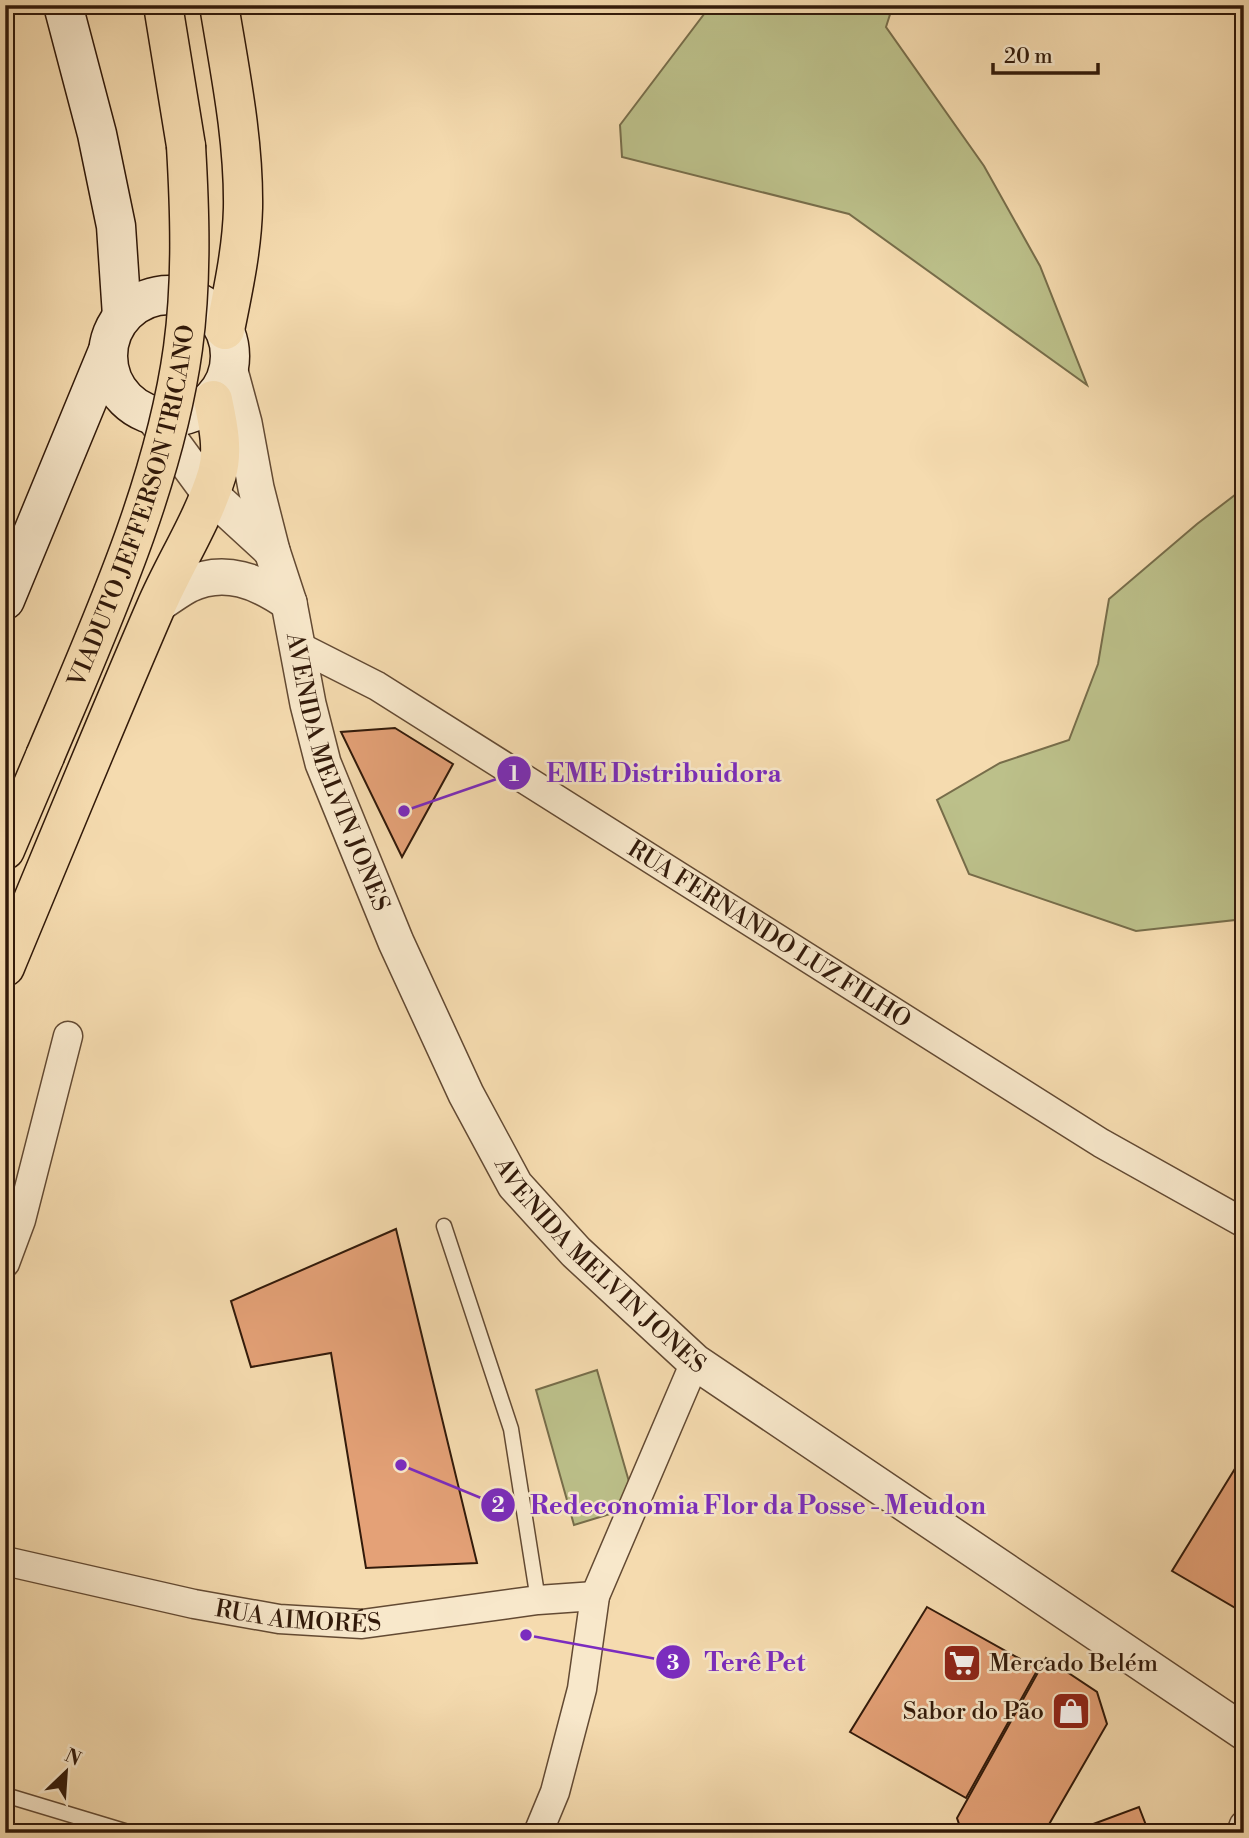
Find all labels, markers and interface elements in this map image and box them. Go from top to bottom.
scale bar [993,32,1098,76]
text: 20 m [1004,44,1053,70]
street label: VIADUTO JEFFERSON TRICANO [62,323,202,693]
street label: AVENIDA MELVIN JONES [279,629,396,916]
callout: EME Distribuidora [497,750,795,797]
text: EME Distribuidora [546,758,783,790]
text: 1 [509,762,519,788]
street label: RUA FERNANDO LUZ FILHO [622,834,916,1035]
street label: AVENIDA MELVIN JONES [487,1152,711,1381]
callout: Redeconomia Flor da Posse - Meudon [481,1481,1000,1528]
text: Redeconomia Flor da Posse - Meudon [530,1490,986,1522]
text: 2 [491,1493,505,1519]
street label: RUA AIMORÉS [213,1594,383,1640]
callout: Terê Pet [655,1639,819,1686]
supermarket icon: Mercado Belém [941,1642,983,1684]
text: Terê Pet [704,1647,806,1679]
place label: Mercado Belém [989,1649,1158,1679]
text: 3 [667,1651,679,1677]
shop icon: Sabor do Pão [1050,1690,1092,1732]
place label: Sabor do Pão [903,1697,1044,1727]
north arrow [32,1736,102,1806]
text: N [61,1743,85,1772]

